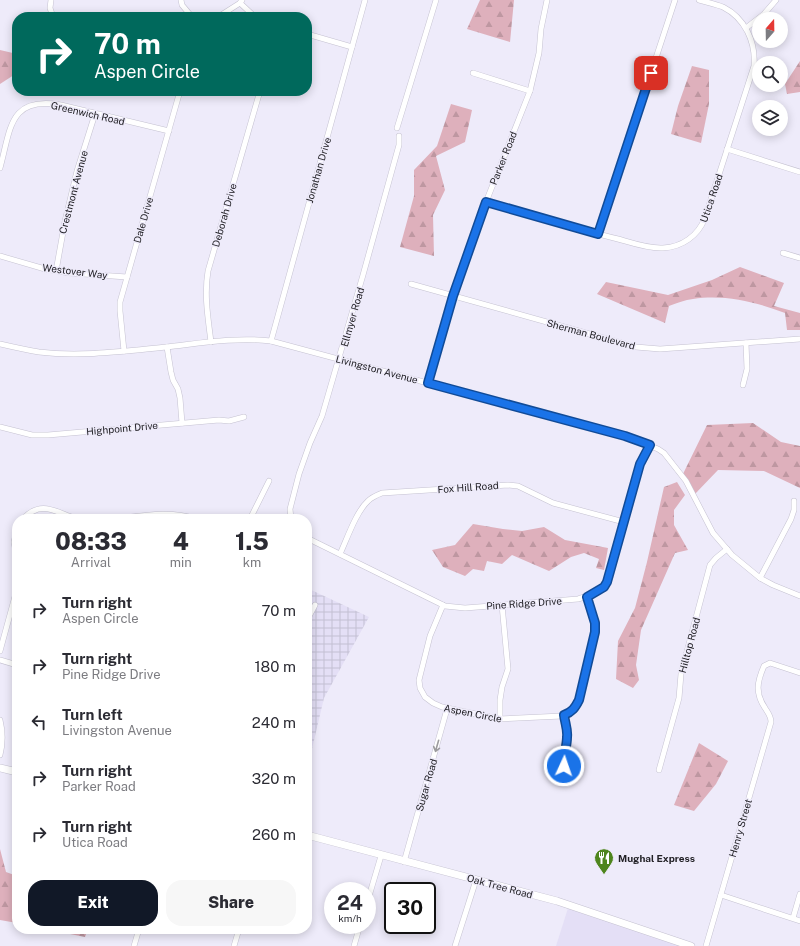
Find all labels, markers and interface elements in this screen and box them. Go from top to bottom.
north arrow [752,12,788,48]
map controls [752,12,788,136]
text: 70 m [94,27,161,60]
icon: right [28,28,80,80]
pin [634,56,668,90]
button: search [752,56,788,92]
text: Aspen Circle [94,61,200,82]
icon: arrive [640,62,662,84]
street label: Greenwich Road [50,99,126,127]
button: layers [752,100,788,136]
street label: Parker Road [487,129,519,187]
street label: Jonathan Drive [303,135,333,204]
street label: Crestmont Avenue [56,149,90,235]
street label: Utica Road [697,172,725,224]
street label: Deborah Drive [209,181,239,248]
street label: Dale Drive [131,195,155,244]
street label: Westover Way [42,261,109,281]
street label: Ellmyer Road [338,286,366,348]
street label: Sherman Boulevard [545,316,637,352]
street label: Livingston Avenue [335,352,420,386]
street label: Highpoint Drive [86,419,159,437]
street label: Fox Hill Road [437,479,499,495]
text: 08:33 [55,527,127,555]
text: 4 [173,527,189,555]
text: 1.5 [235,527,269,555]
text: Arrival [71,555,111,570]
text: min [170,555,192,570]
text: km [243,555,261,570]
text: Turn right [62,594,132,611]
street label: Pine Ridge Drive [486,594,563,612]
icon: right [28,599,50,621]
text: 70 m [261,602,296,619]
text: Aspen Circle [62,611,139,626]
street label: Hilltop Road [676,616,702,674]
text: Turn right [62,650,132,667]
icon: right [28,655,50,677]
text: 180 m [254,658,296,675]
text: Pine Ridge Drive [62,667,161,682]
street label: Aspen Circle [443,701,503,725]
text: Turn left [62,706,123,723]
icon: left [28,711,50,733]
text: 240 m [252,714,296,731]
text: Livingston Avenue [62,723,172,738]
one-way arrow [433,740,440,753]
position arrow [543,745,585,787]
street label: Sugar Road [413,757,439,813]
text: Turn right [62,762,132,779]
icon: right [28,767,50,789]
text: 320 m [252,770,296,787]
text: Parker Road [62,779,136,794]
street label: Henry Street [726,797,754,859]
text: Turn right [62,818,132,835]
icon: right [28,823,50,845]
text: 260 m [252,826,296,843]
text: Utica Road [62,835,128,850]
restaurant icon: Mughal Express [593,847,615,875]
place label: Mughal Express [618,852,695,864]
street label: Oak Tree Road [466,871,534,901]
button: Exit [28,880,158,926]
button: Share [166,880,296,926]
speed limit sign: 30 [384,882,436,934]
text: 24 [337,891,363,915]
text: km/h [338,912,362,924]

